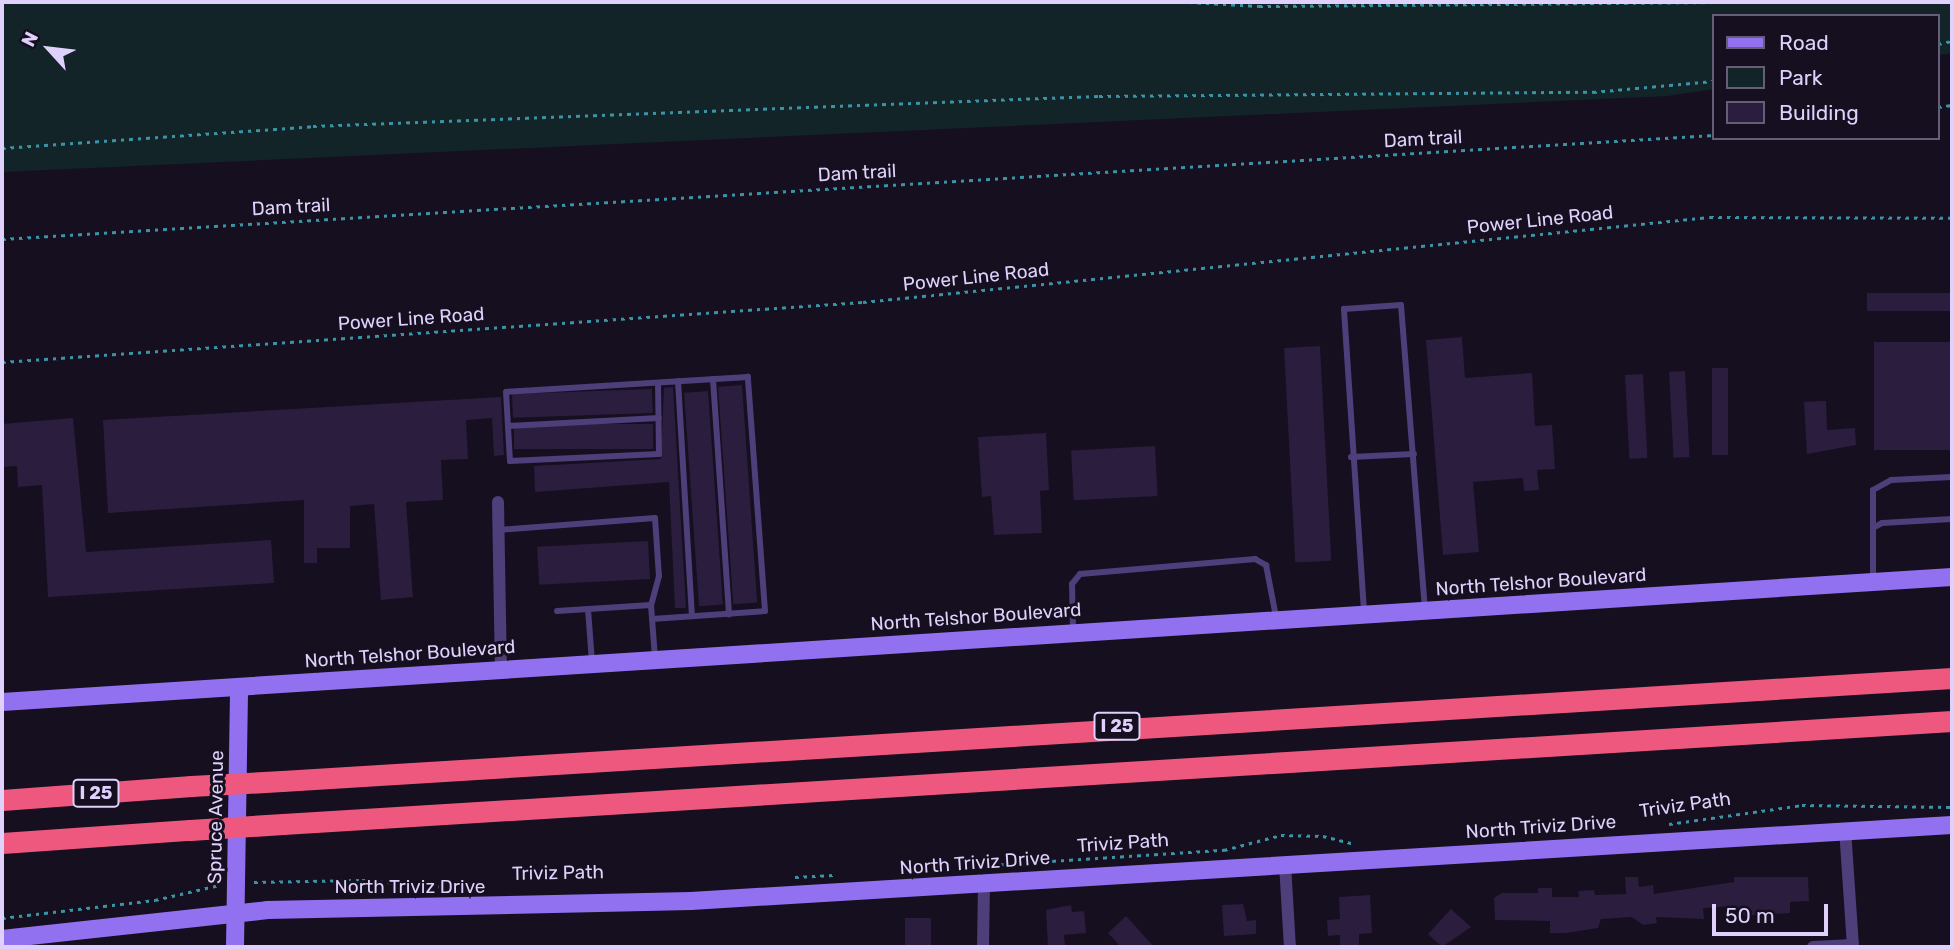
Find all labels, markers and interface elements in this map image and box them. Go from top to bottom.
north arrow [14,14,84,84]
legend [1713,14,1940,140]
text: N [16,28,43,51]
text: Road [1779,30,1829,55]
text: Park [1779,65,1823,90]
text: Building [1779,100,1859,125]
street label: Dam trail [1383,126,1463,152]
street label: Dam trail [817,160,897,186]
street label: Dam trail [251,194,331,220]
street label: Power Line Road [1466,201,1614,239]
street label: Power Line Road [902,258,1050,296]
street label: Power Line Road [337,302,485,336]
street label: North Telshor Boulevard [1434,563,1648,601]
street label: North Telshor Boulevard [869,598,1083,636]
street label: North Telshor Boulevard [303,635,517,673]
road number: I 25 [1092,712,1142,740]
street label: Spruce Avenue [203,750,229,884]
road number: I 25 [72,778,120,808]
street label: Triviz Path [1638,787,1732,823]
street label: North Triviz Drive [1465,810,1617,844]
street label: Triviz Path [1076,828,1170,858]
street label: North Triviz Drive [899,846,1051,880]
street label: Triviz Path [512,861,604,885]
street label: North Triviz Drive [334,876,486,898]
scale bar [1716,890,1832,934]
text: 50 m [1725,903,1775,928]

